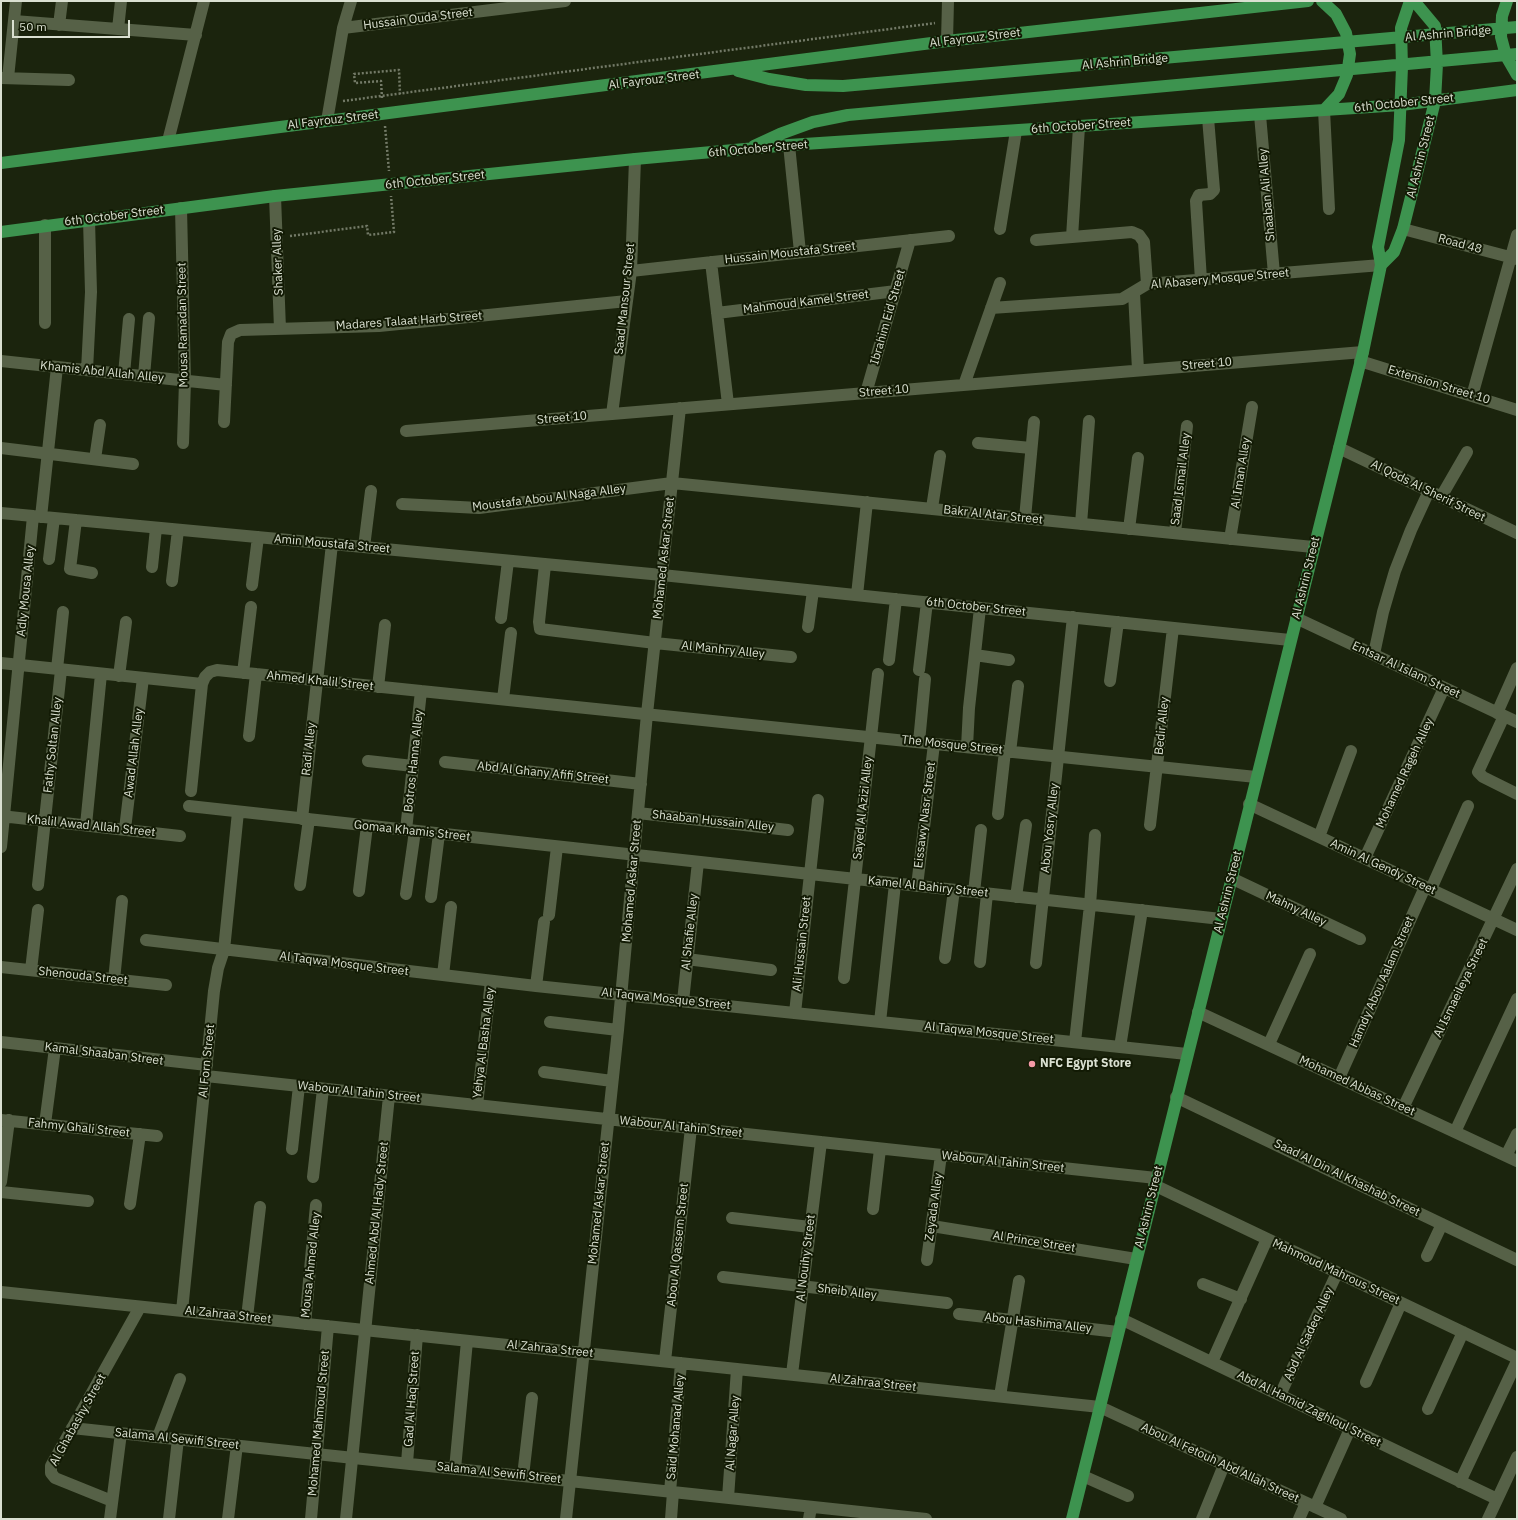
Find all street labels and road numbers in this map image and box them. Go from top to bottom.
street label: Hussain Ouda Street [362,5,474,33]
street label: Al Ashrin Bridge [1404,23,1492,45]
street label: Al Fayrouz Street [929,25,1021,51]
street label: Al Ashrin Bridge [1081,51,1169,73]
street label: Al Fayrouz Street [608,67,700,93]
street label: 6th October Street [1353,91,1455,115]
street label: Al Fayrouz Street [287,107,379,133]
street label: Al Ashrin Street [1404,114,1438,200]
street label: 6th October Street [1031,115,1131,137]
street label: 6th October Street [707,137,809,161]
street label: Shaaban Ali Alley [1256,148,1278,242]
street label: 6th October Street [384,168,486,192]
street label: 6th October Street [63,203,165,229]
street label: Shaker Alley [270,228,286,296]
street label: Road 48 [1436,231,1484,257]
street label: Hussain Moustafa Street [724,239,856,267]
street label: Saad Mansour Street [612,243,638,355]
street label: Mousa Ramadan Street [175,262,191,388]
street label: Al Abasery Mosque Street [1150,266,1290,292]
street label: Ibrahim Eid Street [868,268,908,366]
street label: Mahmoud Kamel Street [742,287,870,317]
street label: Madares Talaat Harb Street [335,309,483,333]
street label: Street 10 [1181,355,1233,373]
street label: Khamis Abd Allah Alley [39,358,165,386]
street label: Extension Street 10 [1386,363,1492,407]
street label: Street 10 [858,382,910,400]
street label: Street 10 [536,409,588,427]
street label: Saad Ismail Alley [1168,432,1194,526]
street label: Al Iman Alley [1228,436,1254,510]
street label: Al Qods Al Sherif Street [1368,457,1488,525]
street label: Moustafa Abou Al Naga Alley [471,481,627,515]
street label: Mohamed Askar Street [650,496,678,620]
street label: Bakr Al Atar Street [943,503,1043,527]
street label: Amin Moustafa Street [273,532,391,556]
street label: Al Ashrin Street [1289,535,1323,621]
street label: Adly Mousa Alley [14,545,38,637]
street label: 6th October Street [925,595,1027,619]
street label: Al Manhry Alley [681,638,765,662]
street label: Entsar Al Islam Street [1350,639,1462,701]
street label: Ahmed Khalil Street [266,668,374,694]
street label: Fathy Soltan Alley [41,696,65,794]
street label: Bedir Alley [1152,696,1172,756]
street label: Awad Allah Alley [121,708,147,798]
street label: Botros Hanna Alley [401,709,427,813]
street label: Mohamed Rageh Alley [1373,716,1437,830]
street label: Radi Alley [299,722,319,776]
street label: The Mosque Street [901,733,1003,757]
street label: Sayed Al Azizi Alley [850,756,876,860]
street label: Abd Al Ghany Afifi Street [476,759,610,787]
street label: Eissawy Nasr Street [911,761,939,869]
street label: Abou Yosry Alley [1038,782,1062,874]
street label: Shaaban Hussain Alley [651,807,775,835]
street label: Khalil Awad Allah Street [26,812,156,840]
street label: Gomaa Khamis Street [353,818,471,844]
street label: Mohamed Askar Street [619,819,645,943]
street label: Amin Al Gendy Street [1328,836,1438,898]
street label: Al Ashrin Street [1211,849,1245,935]
street label: Kamel Al Bahiry Street [867,874,989,900]
street label: Mahny Alley [1263,889,1329,929]
street label: Al Shafie Alley [679,893,701,971]
street label: Ali Hussain Street [790,896,814,992]
street label: Hamdy Abou Aalam Street [1347,914,1417,1050]
street label: Al Ismaeileya Street [1431,936,1491,1040]
street label: Al Taqwa Mosque Street [279,949,409,979]
street label: Shenouda Street [38,964,128,988]
street label: Al Taqwa Mosque Street [601,985,731,1013]
street label: Yehya Al Basha Alley [470,987,498,1099]
street label: Al Taqwa Mosque Street [924,1019,1054,1047]
street label: Al Forn Street [196,1024,218,1098]
street label: Kamal Shaaban Street [44,1040,164,1068]
street label: Mohamed Abbas Street [1297,1053,1417,1119]
street label: Wabour Al Tahin Street [297,1078,421,1106]
street label: Wabour Al Tahin Street [619,1113,743,1141]
street label: Fahmy Ghali Street [27,1115,131,1141]
street label: Saad Al Din Al Khashab Street [1272,1136,1422,1220]
street label: Ahmed Abd Al Hady Street [362,1141,392,1285]
street label: Mohamed Askar Street [585,1141,613,1265]
street label: Wabour Al Tahin Street [941,1148,1065,1176]
street label: Al Ashrin Street [1132,1164,1166,1250]
street label: Zeyada Alley [922,1172,946,1242]
street label: Abou Al Qassem Street [664,1183,692,1307]
street label: Mousa Ahmed Alley [298,1211,324,1319]
street label: Al Nouihy Street [794,1214,818,1302]
street label: Al Prince Street [992,1228,1076,1256]
street label: Mahmoud Mahrous Street [1270,1236,1402,1308]
street label: Sheib Alley [816,1281,878,1303]
street label: Abd Al Sadeq Alley [1281,1285,1337,1383]
street label: Al Zahraa Street [184,1303,272,1327]
street label: Abou Hashima Alley [984,1310,1092,1336]
street label: Al Zahraa Street [506,1337,594,1361]
street label: Mohamed Mahmoud Street [305,1350,333,1496]
street label: Gad Al Haq Street [401,1351,423,1447]
street label: Abd Al Hamid Zaghloul Street [1235,1368,1383,1450]
street label: Al Ghabashy Street [47,1371,109,1469]
street label: Al Zahraa Street [829,1371,917,1395]
street label: Said Mohanad Alley [664,1374,688,1480]
street label: Al Nagar Alley [723,1395,743,1471]
street label: Abou Al Fetouh Abd Allah Street [1139,1420,1301,1506]
street label: Salama Al Sewifi Street [114,1425,240,1453]
street label: Salama Al Sewifi Street [436,1459,562,1487]

